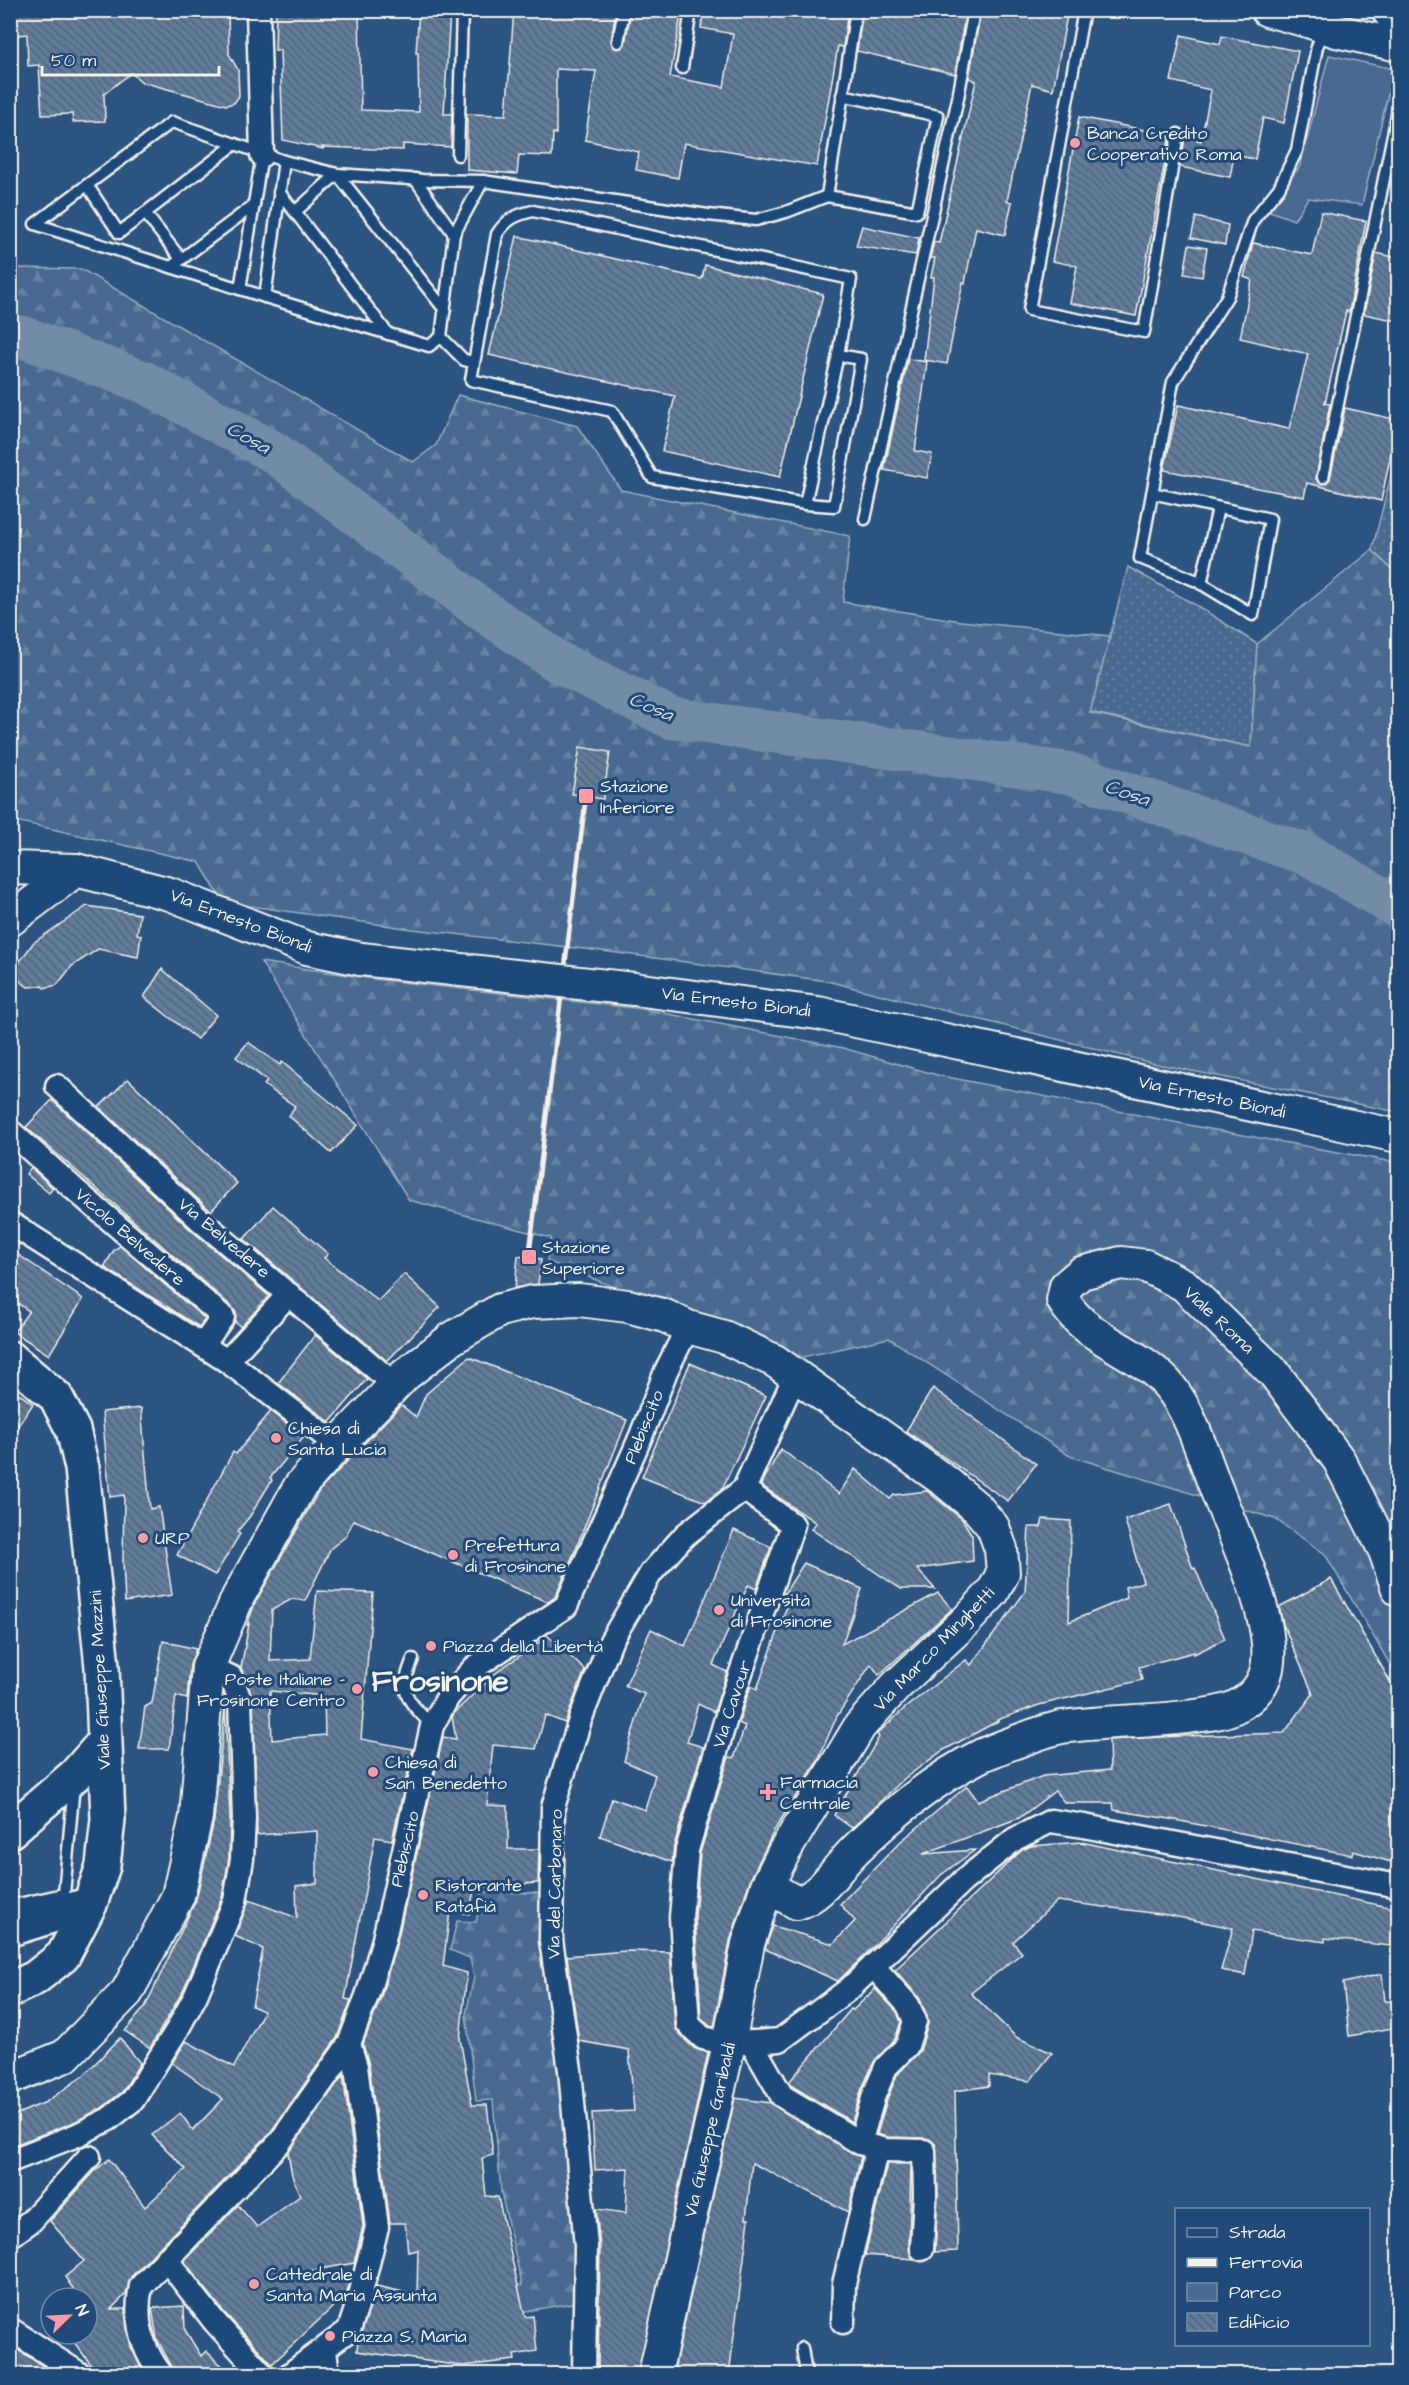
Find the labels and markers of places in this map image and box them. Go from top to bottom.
place label: Banca Credito Cooperativo Roma [1087,121,1242,167]
marker: Banca Credito Cooperativo Roma [1068,136,1082,150]
place label: Stazione Inferiore [600,774,675,820]
marker: Stazione Inferiore [577,787,595,805]
place label: Stazione Superiore [542,1235,625,1281]
marker: Stazione Superiore [520,1248,538,1266]
place label: Chiesa di Santa Lucia [288,1416,386,1462]
marker: Chiesa di Santa Lucia [269,1431,283,1445]
place label: URP [155,1526,190,1551]
marker: URP [136,1531,150,1545]
place label: Prefettura di Frosinone [465,1533,567,1579]
marker: Prefettura di Frosinone [446,1548,460,1562]
place label: Università di Frosinone [731,1588,833,1634]
marker: Università di Frosinone [712,1603,726,1617]
place label: Piazza della Libertà [443,1634,603,1659]
marker: Piazza della Libertà [424,1639,438,1653]
place label: Poste Italiane - Frosinone Centro [197,1667,345,1713]
marker: Poste Italiane - Frosinone Centro [350,1682,364,1696]
place label: Chiesa di San Benedetto [385,1750,507,1796]
marker: Chiesa di San Benedetto [366,1765,380,1779]
place label: Farmacia Centrale [780,1770,858,1816]
marker: Farmacia Centrale [761,1785,775,1799]
place label: Ristorante Ratafià [435,1873,522,1919]
marker: Ristorante Ratafià [416,1888,430,1902]
place label: Cattedrale di Santa Maria Assunta [266,2262,437,2308]
marker: Cattedrale di Santa Maria Assunta [247,2277,261,2291]
place label: Piazza S. Maria [342,2324,467,2349]
marker: Piazza S. Maria [323,2329,337,2343]

